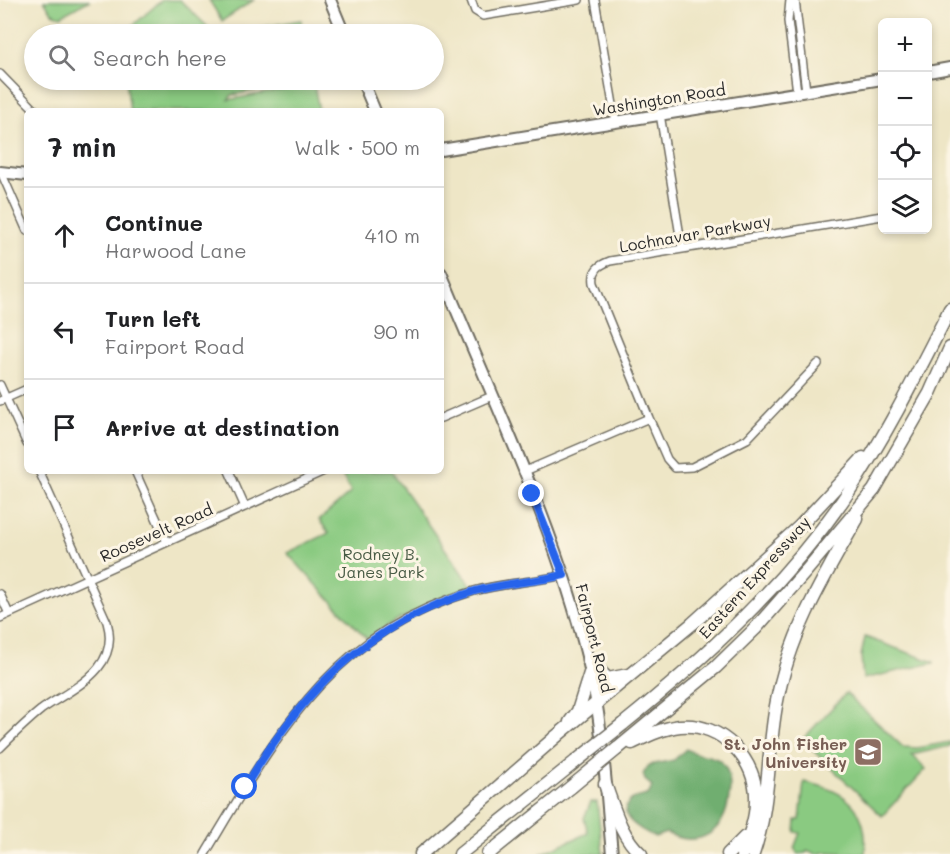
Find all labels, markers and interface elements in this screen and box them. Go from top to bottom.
map controls [878,18,932,234]
button: + [878,18,932,72]
search box [24,24,444,90]
icon: search [45,41,78,74]
text: Search here [93,43,227,72]
button: − [878,72,932,126]
street label: Washington Road [591,78,727,120]
button: locate [878,126,932,180]
text: 7 min [48,130,116,164]
text: Walk · 500 m [294,134,420,160]
button: layers [878,180,932,234]
text: Continue [105,208,203,237]
street label: Lochnavar Parkway [617,209,773,257]
icon: ahead [48,219,81,252]
text: 410 m [365,222,420,248]
text: Harwood Lane [105,237,247,263]
text: Turn left [105,304,201,333]
icon: left [48,315,81,348]
text: 90 m [374,318,420,344]
text: Fairport Road [105,333,244,359]
icon: arrive [48,411,81,444]
text: Arrive at destination [105,413,340,442]
route end [518,480,544,506]
street label: Roosevelt Road [96,498,216,566]
street label: Eastern Expressway [694,512,814,642]
park label: Rodney B. Janes Park [338,543,424,582]
street label: Fairport Road [571,581,619,695]
place label: St. John Fisher University [724,733,847,772]
school or university icon: St. John Fisher University [852,736,884,768]
route start [231,773,257,799]

